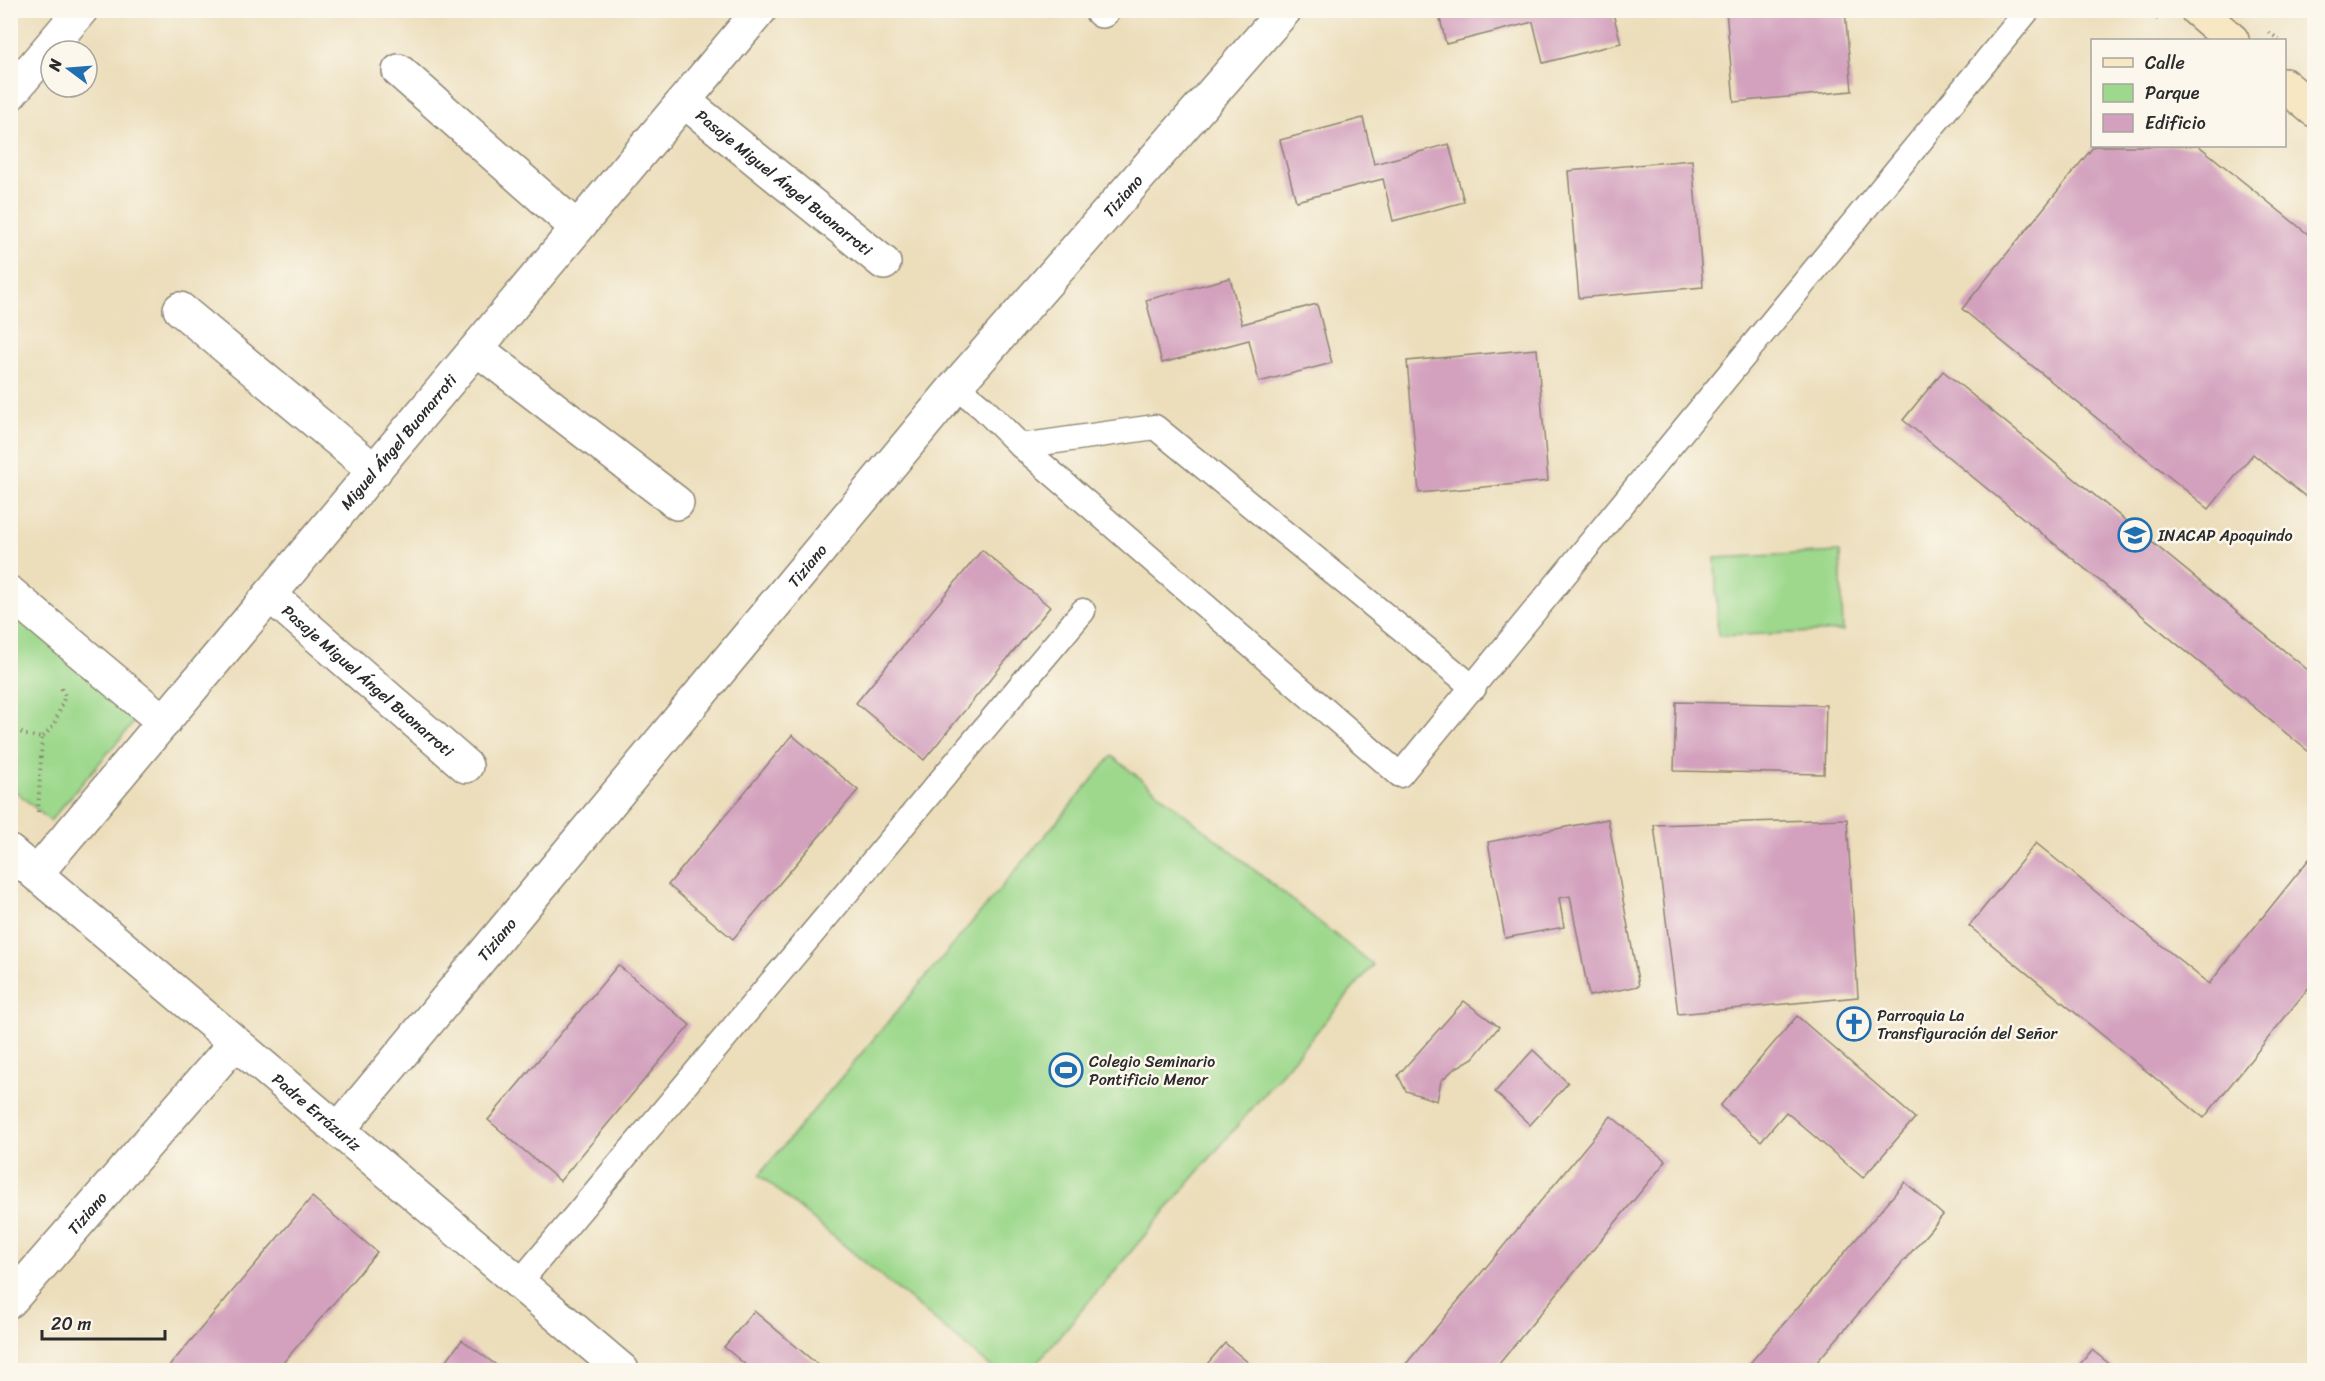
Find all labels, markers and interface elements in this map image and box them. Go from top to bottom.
north arrow [39,39,99,99]
legend [2091,39,2286,147]
text: Calle [2145,47,2185,79]
text: N [39,55,71,75]
text: Parque [2145,77,2200,109]
street label: Pasaje Miguel Ángel Buonarroti [689,101,880,263]
text: Edificio [2145,107,2206,139]
street label: Tiziano [1095,167,1150,224]
street label: Miguel Ángel Buonarroti [332,367,464,516]
school or university icon: INACAP Apoquindo [2117,517,2153,553]
place label: INACAP Apoquindo [2157,521,2293,550]
street label: Tiziano [780,537,834,594]
street label: Pasaje Miguel Ángel Buonarroti [275,597,461,764]
street label: Tiziano [469,911,524,968]
place label: Parroquia La Transfiguración del Señor [1877,1001,2059,1048]
church icon: Parroquia La Transfiguración del Señor [1836,1006,1872,1042]
place label: Colegio Seminario Pontificio Menor [1089,1047,1215,1094]
sports icon: Colegio Seminario Pontificio Menor [1048,1052,1084,1088]
street label: Padre Errázuriz [265,1065,368,1159]
street label: Tiziano [59,1184,114,1241]
scale bar [42,1303,165,1341]
text: 20 m [51,1308,91,1340]

